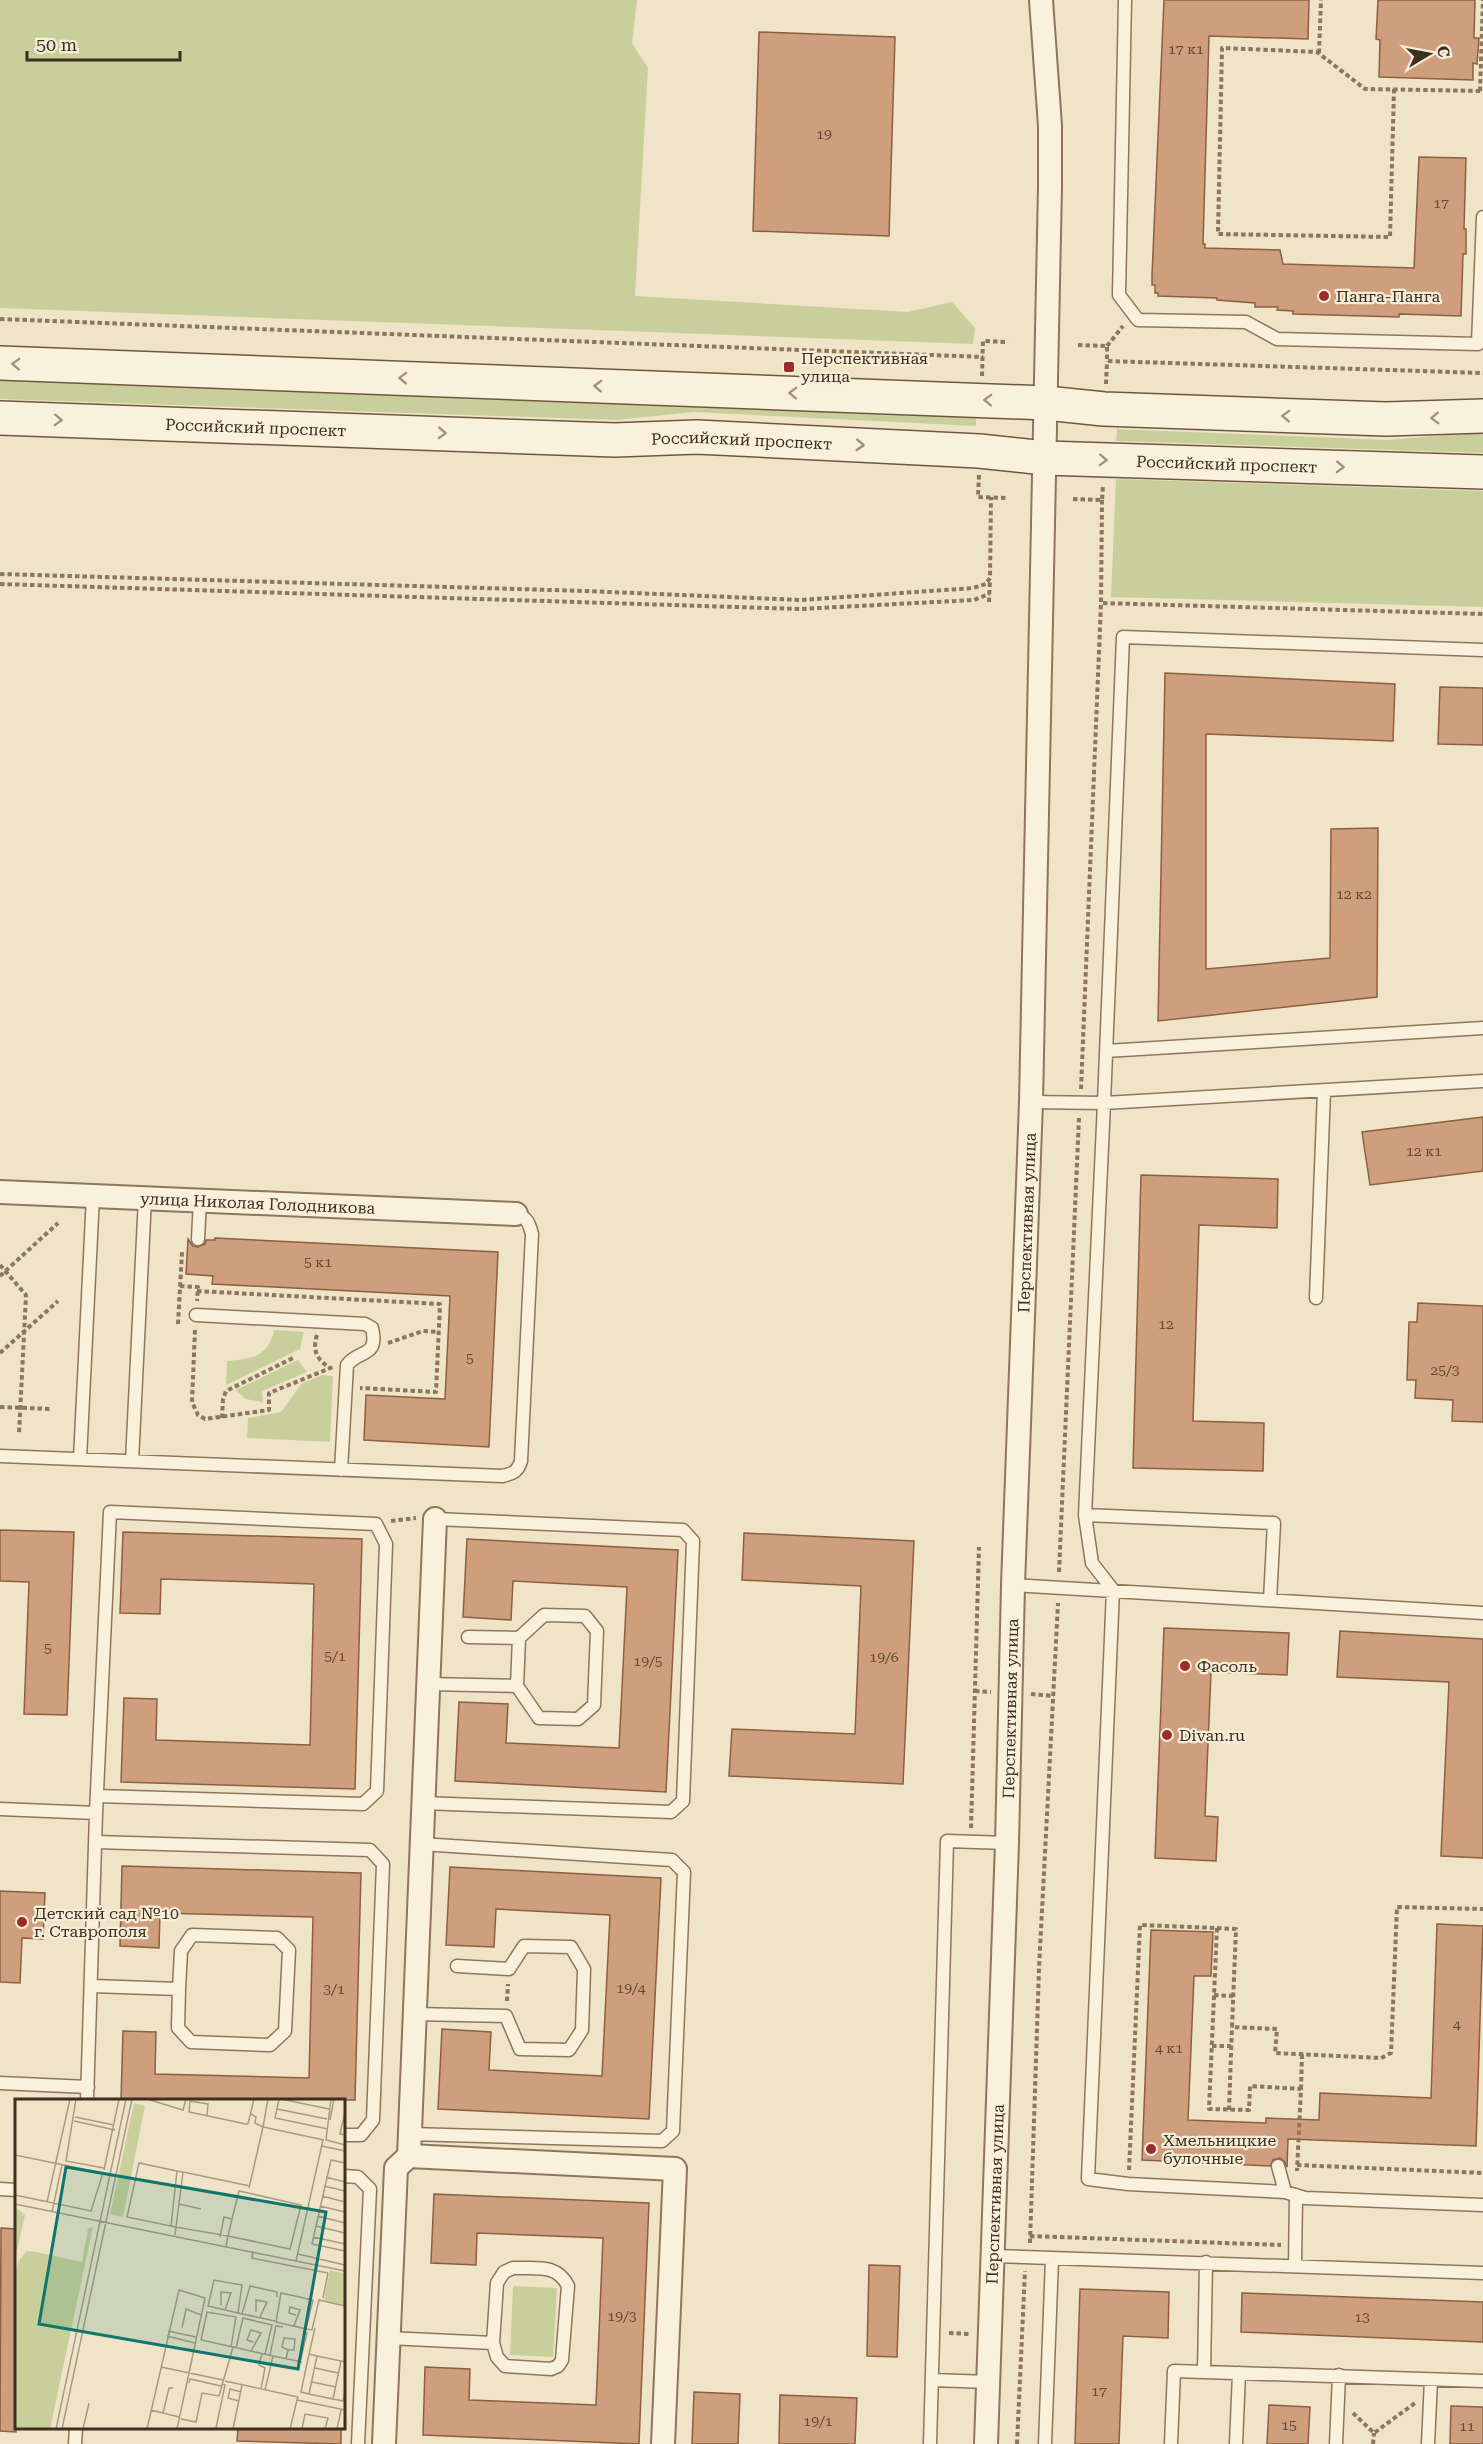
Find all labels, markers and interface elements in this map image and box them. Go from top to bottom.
scale bar [27,24,180,62]
north arrow [1399,24,1459,84]
text: 50 m [36,34,77,55]
house number: 17 к1 [1168,41,1204,57]
text: С [1433,44,1454,59]
house number: 19 [816,126,832,142]
house number: 17 [1433,195,1449,211]
place label: Панга-Панга [1336,287,1441,306]
marker: Панга-Панга [1317,289,1331,303]
place label: Перспективная улица [801,349,928,386]
one-way arrow [11,357,20,370]
marker: Перспективная улица [782,360,796,374]
one-way arrow [398,372,407,385]
one-way arrow [593,379,602,392]
one-way arrow [788,387,797,399]
one-way arrow [983,394,992,407]
one-way arrow [1281,409,1290,422]
one-way arrow [1430,411,1439,424]
one-way arrow [54,413,63,426]
street label: Российский проспект [165,414,347,440]
one-way arrow [438,427,447,440]
street label: Российский проспект [651,427,832,453]
one-way arrow [856,439,865,452]
street label: Российский проспект [1136,451,1318,476]
one-way arrow [1099,453,1108,466]
one-way arrow [1335,461,1344,474]
house number: 12 к2 [1336,886,1372,902]
street label: Перспективная улица [1014,1132,1039,1313]
house number: 12 к1 [1406,1143,1442,1159]
street label: улица Николая Голодникова [140,1188,376,1218]
house number: 5 к1 [304,1254,332,1270]
house number: 12 [1158,1316,1174,1332]
house number: 5 [466,1350,474,1366]
house number: 25/3 [1430,1362,1460,1378]
street label: Перспективная улица [999,1618,1022,1799]
house number: 5 [44,1640,52,1656]
house number: 5/1 [324,1648,346,1664]
house number: 19/6 [869,1649,899,1665]
house number: 19/5 [633,1653,663,1669]
place label: Фасоль [1197,1657,1257,1676]
marker: Фасоль [1178,1659,1192,1673]
place label: Divan.ru [1179,1726,1245,1745]
marker: Divan.ru [1160,1728,1174,1742]
place label: Детский сад №10 г. Ставрополя [34,1904,179,1941]
marker: Детский сад №10 г. Ставрополя [15,1915,29,1929]
house number: 19/4 [616,1980,646,1996]
house number: 3/1 [323,1981,345,1997]
house number: 4 [1453,2016,1461,2032]
house number: 4 к1 [1155,2040,1183,2056]
inset map [15,2099,345,2429]
street label: Перспективная улица [982,2103,1007,2285]
place label: Хмельницкие булочные [1163,2131,1277,2168]
marker: Хмельницкие булочные [1144,2142,1158,2156]
house number: 19/3 [607,2308,637,2324]
house number: 13 [1354,2309,1370,2325]
house number: 17 [1091,2383,1107,2399]
house number: 19/1 [803,2413,833,2429]
house number: 15 [1281,2417,1297,2433]
house number: 11 [1459,2418,1475,2434]

